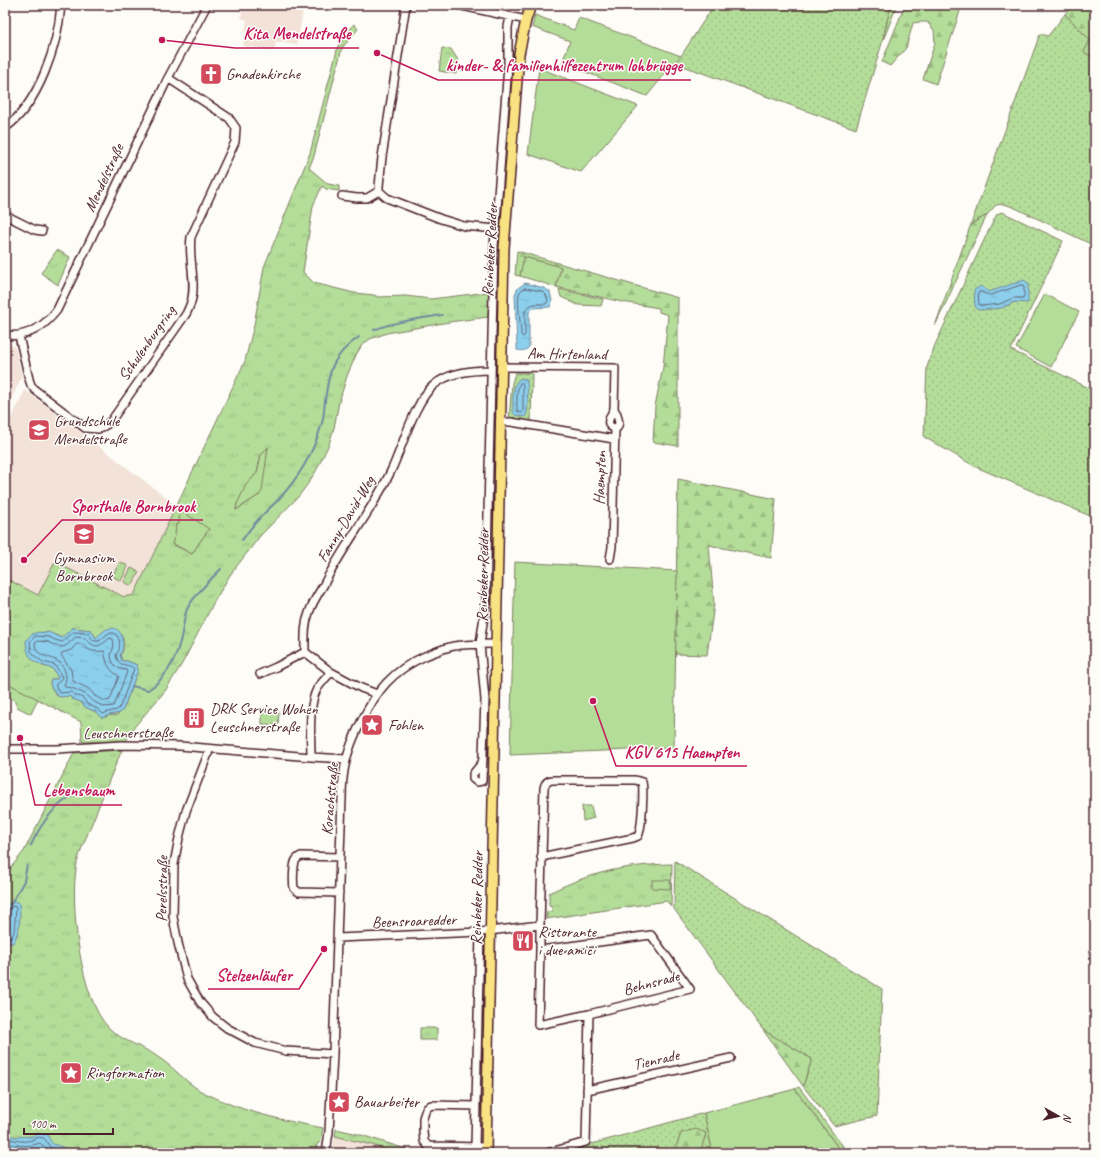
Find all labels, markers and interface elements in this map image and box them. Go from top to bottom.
callout: Kita Mendelstraße [235,19,359,48]
text: Kita Mendelstraße [243,23,353,44]
callout: kinder- & familienhilfezentrum lohbrügge [438,51,691,80]
text: kinder- & familienhilfezentrum lohbrügge [446,55,685,76]
church icon: Gnadenkirche [198,61,224,87]
place label: Gnadenkirche [226,64,302,84]
street label: Mendelstraße [80,139,129,215]
street label: Reinbeker Redder [478,200,503,297]
street label: Schulenburgring [114,300,181,385]
street label: Am Hirtenland [527,343,609,365]
place label: Grundschule Mendelstraße [54,411,129,449]
school or university icon: Grundschule Mendelstraße [26,417,52,443]
street label: Haempten [589,450,611,505]
street label: Fanny-David-Weg [312,471,380,566]
callout: Sporthalle Bornbrook [62,491,203,520]
text: Sporthalle Bornbrook [71,496,197,517]
school or university icon: Gymnasium Bornbrook [71,521,97,547]
street label: Reinbeker Redder [472,526,494,622]
place label: Gymnasium Bornbrook [53,548,116,586]
place label: DRK Service Wohen Leuschnerstraße [210,699,319,737]
building icon: DRK Service Wohen Leuschnerstraße [181,705,207,731]
place icon: Fohlen [359,712,385,738]
place label: Fohlen [388,715,424,735]
street label: Leuschnerstraße [83,722,175,744]
callout: KGV 615 Haempten [616,737,747,766]
text: KGV 615 Haempten [625,742,741,763]
street label: Korachstraße [317,760,343,836]
callout: Lebensbaum [35,776,122,805]
text: Lebensbaum [43,780,116,801]
street label: Reinbeker Redder [466,849,488,945]
street label: Perelsstraße [151,854,173,922]
street label: Beensroaredder [372,909,459,932]
place label: Ristorante i due amici [538,922,598,960]
restaurant icon: Ristorante i due amici [510,928,536,954]
callout: Stelzenläufer [208,960,299,989]
text: Stelzenläufer [216,965,294,986]
street label: Behnsrade [621,965,683,1000]
street label: Tienrade [631,1045,683,1075]
place icon: Ringformation [58,1060,84,1086]
place label: Ringformation [86,1063,165,1083]
place icon: Bauarbeiter [326,1089,352,1115]
place label: Bauarbeiter [354,1092,421,1112]
north arrow [1038,1096,1078,1136]
scale bar [24,1110,113,1136]
text: N [1060,1113,1075,1124]
text: 100 m [30,1116,57,1132]

